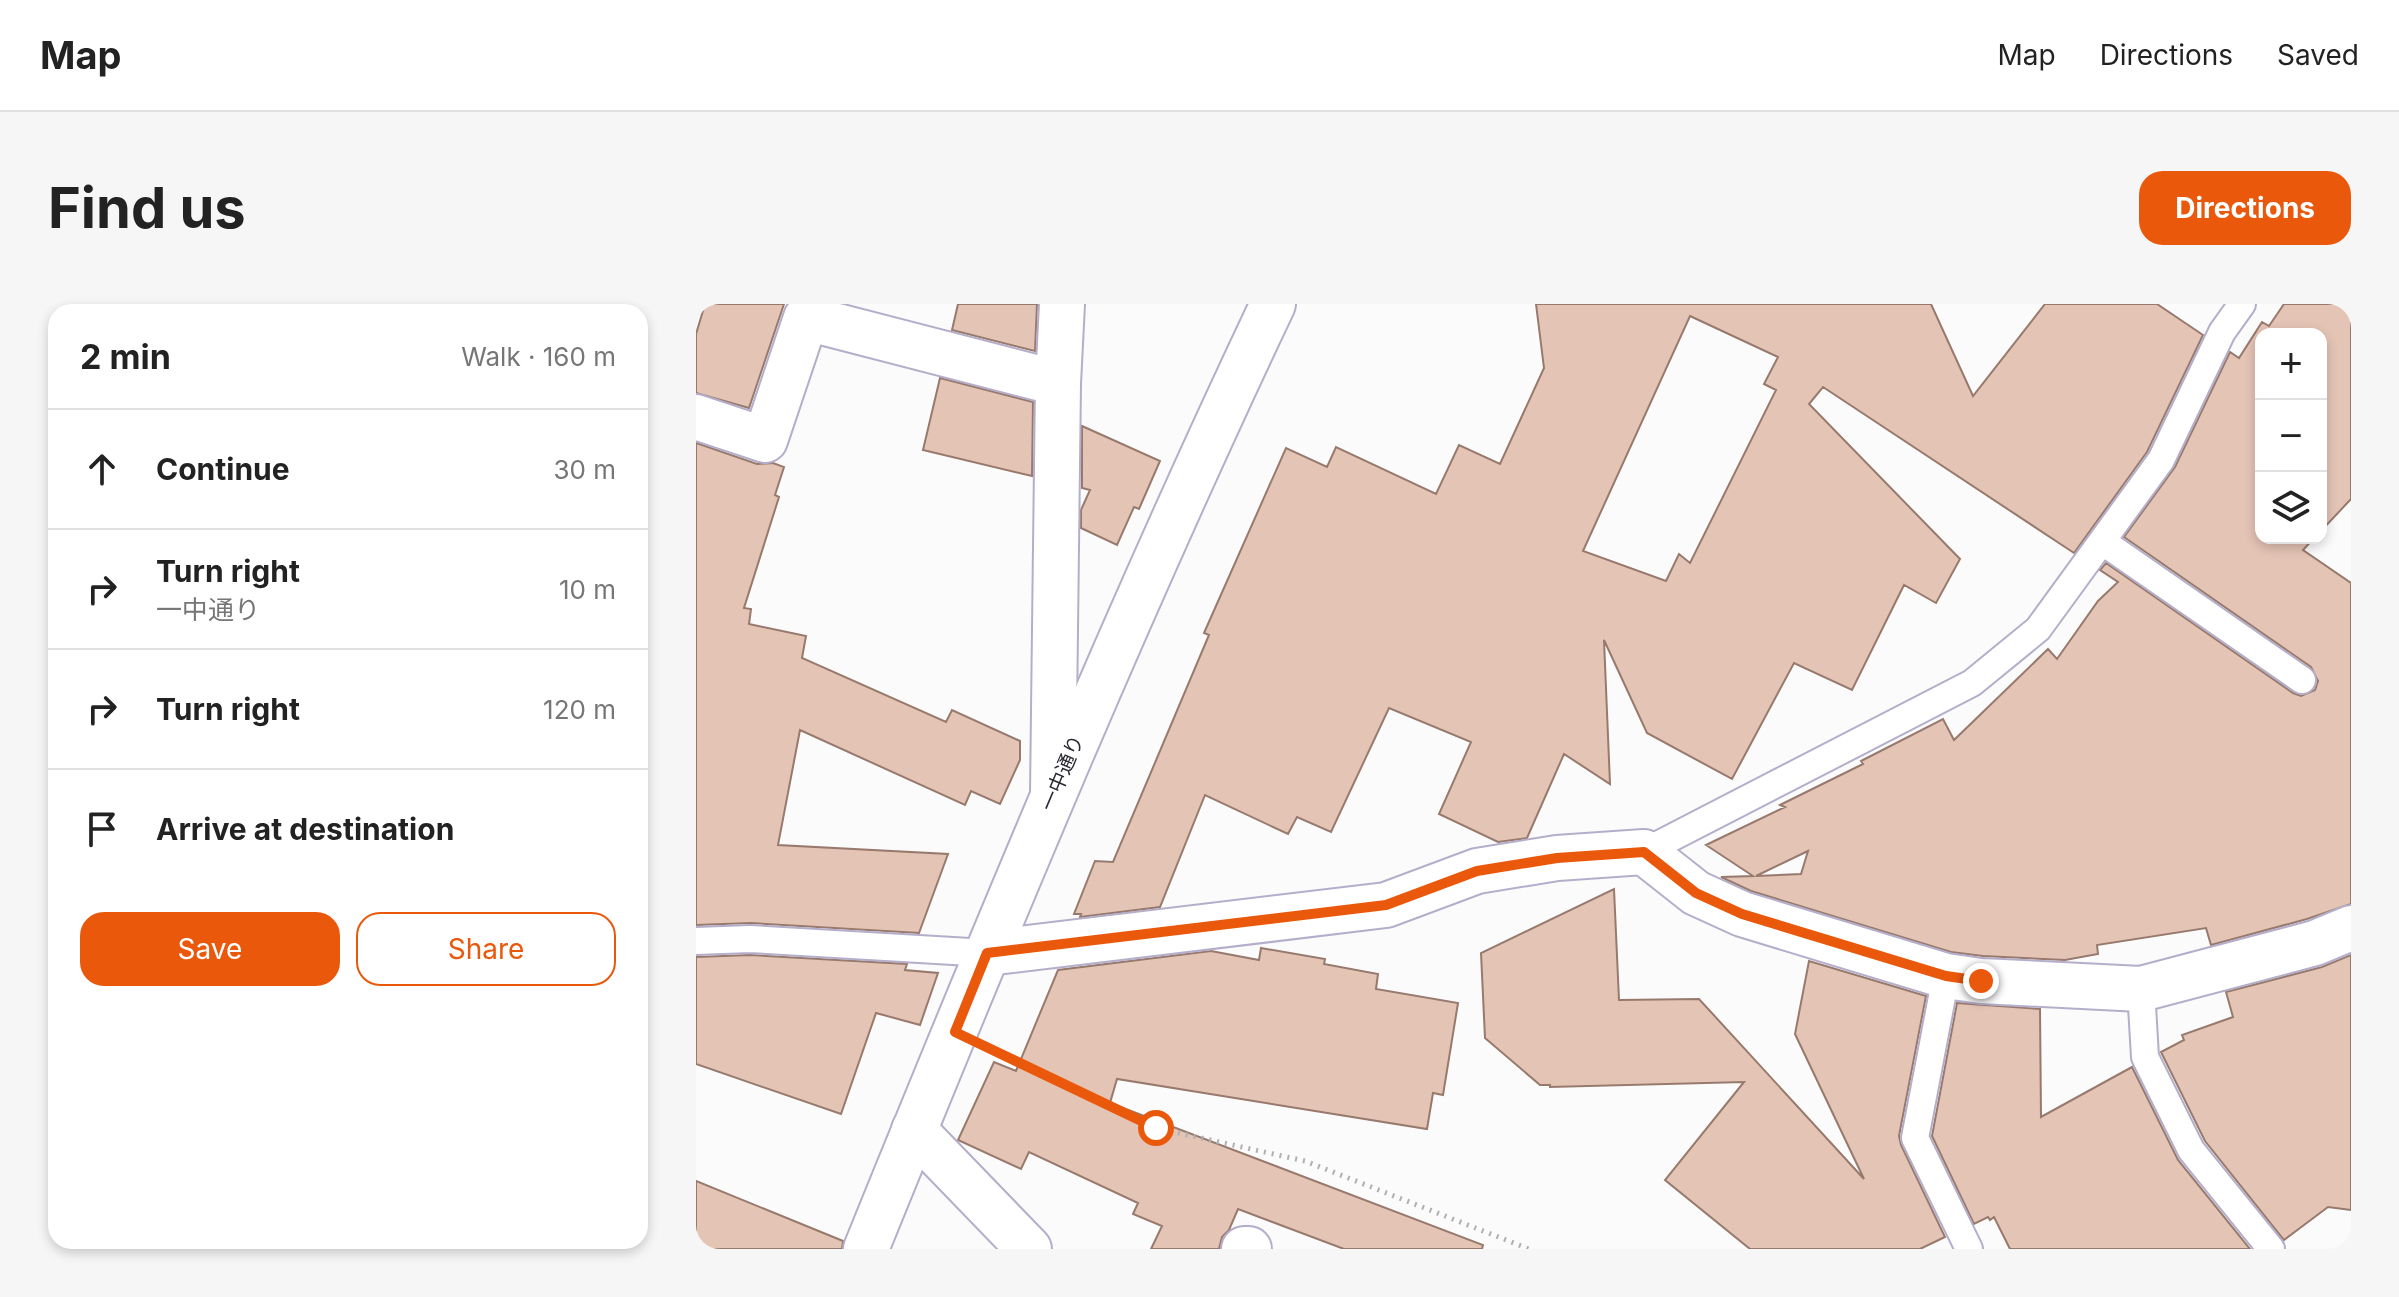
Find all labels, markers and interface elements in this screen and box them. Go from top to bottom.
text: Map [40,32,121,78]
text: Map [1997,38,2056,72]
text: Directions [2100,38,2233,72]
text: Saved [2277,38,2359,72]
button: Directions [2139,171,2351,245]
text: Find us [48,174,246,242]
map controls [2255,328,2327,544]
button: + [2255,328,2327,400]
text: 2 min [80,336,171,377]
text: Walk · 160 m [461,341,616,372]
button: − [2255,400,2327,472]
icon: ahead [80,447,124,491]
text: Continue [156,451,290,487]
text: 30 m [553,454,616,485]
button: layers [2255,472,2327,544]
text: Turn right [156,553,300,589]
icon: right [80,567,124,611]
text: 10 m [559,574,616,605]
text: 一中通り [156,594,260,625]
icon: right [80,687,124,731]
text: Turn right [156,691,300,727]
text: 120 m [543,694,616,725]
street label: 一中通り [1035,731,1089,815]
icon: arrive [80,807,124,851]
text: Arrive at destination [156,811,454,847]
button: Save [80,912,340,986]
button: Share [356,912,616,986]
route end [1963,963,1999,999]
route start [1138,1110,1174,1146]

